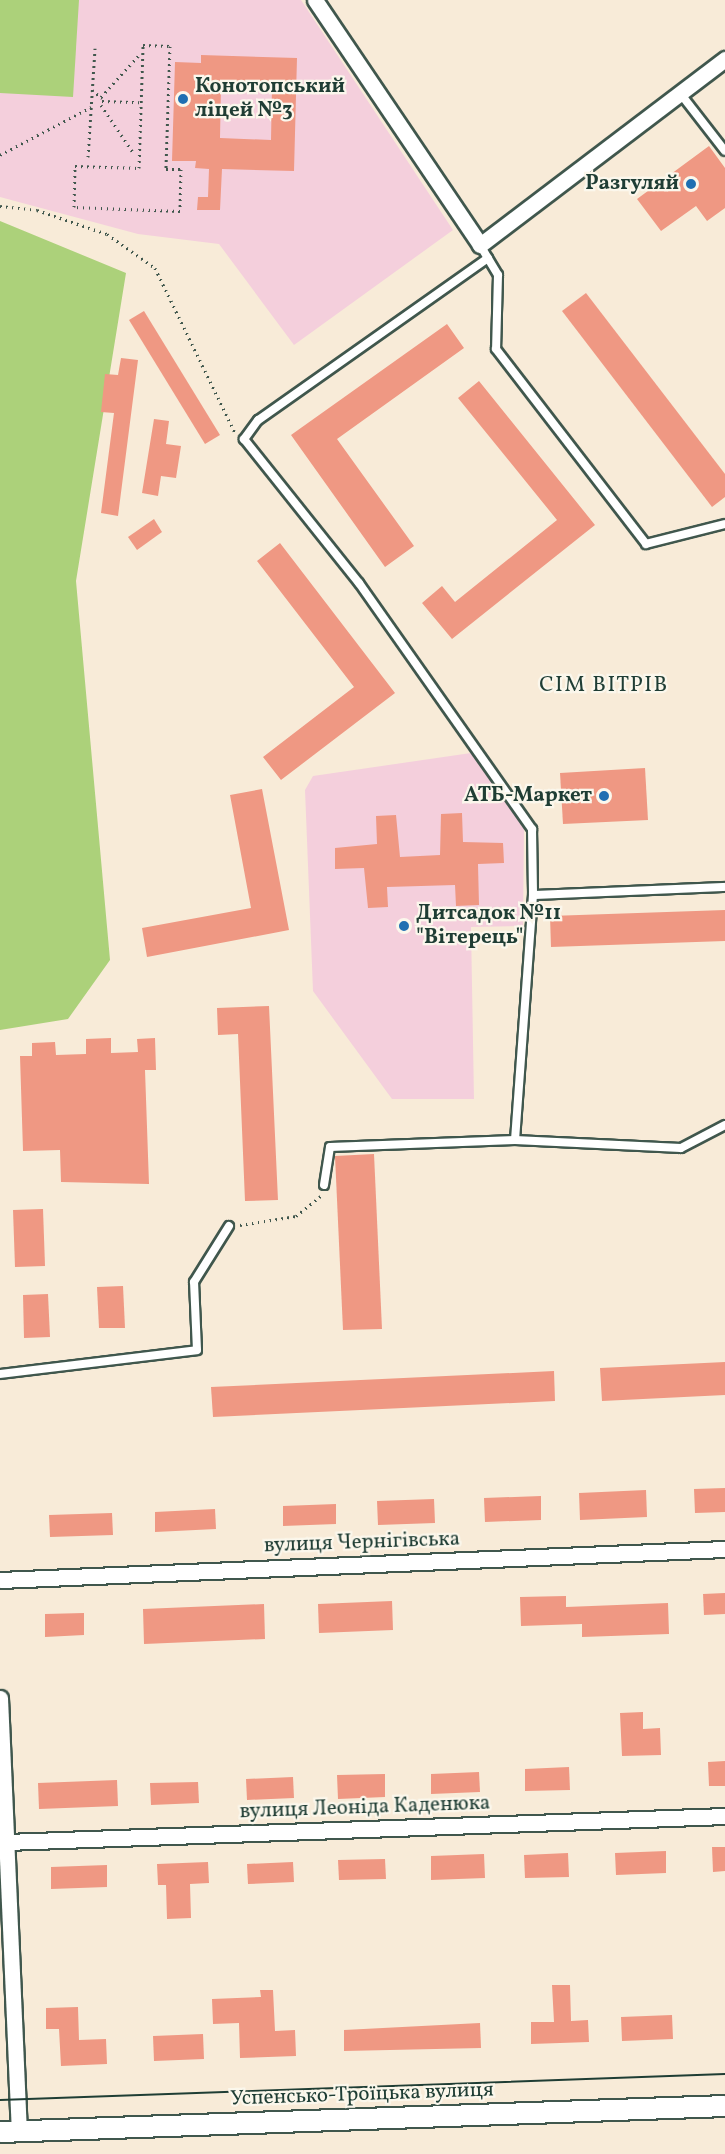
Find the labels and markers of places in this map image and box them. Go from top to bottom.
place label: Конотопський ліцей №3 [195,74,345,124]
marker: Конотопський ліцей №3 [176,92,190,106]
place label: Разгуляй [585,171,679,197]
marker: Разгуляй [684,177,698,191]
place label: АТБ-Маркет [464,783,592,809]
marker: АТБ-Маркет [597,789,611,803]
place label: Дитсадок №11 "Вітерець" [416,901,561,951]
marker: Дитсадок №11 "Вітерець" [397,919,411,933]

